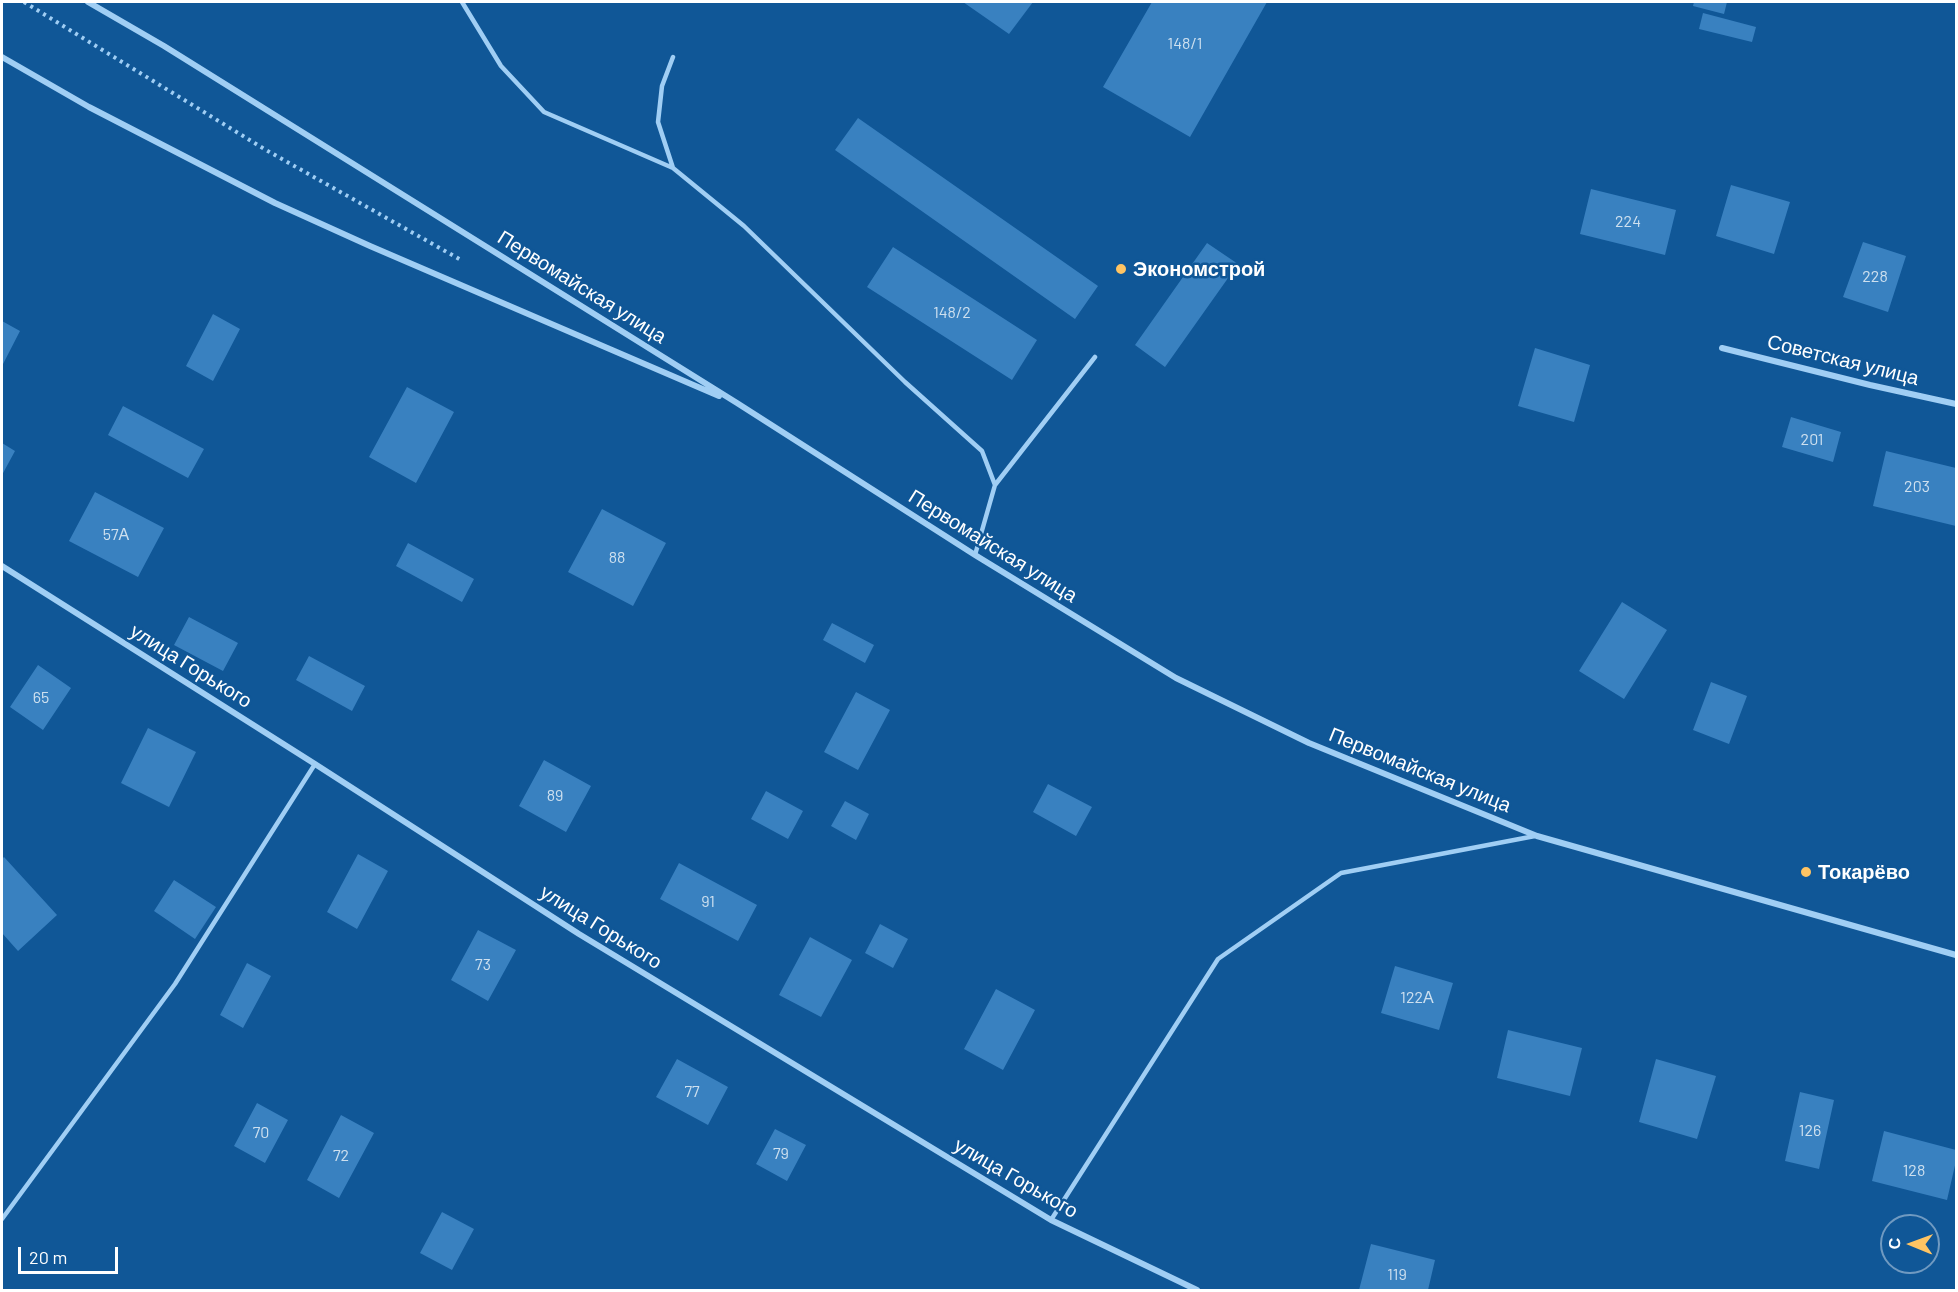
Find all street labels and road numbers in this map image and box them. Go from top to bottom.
street label: Первомайская улица [493,225,671,349]
street label: Советская улица [1765,330,1921,390]
street label: Первомайская улица [904,484,1082,608]
street label: улица Горького [126,619,256,713]
street label: Первомайская улица [1325,722,1515,818]
street label: улица Горького [536,880,666,974]
street label: улица Горького [950,1133,1082,1223]

